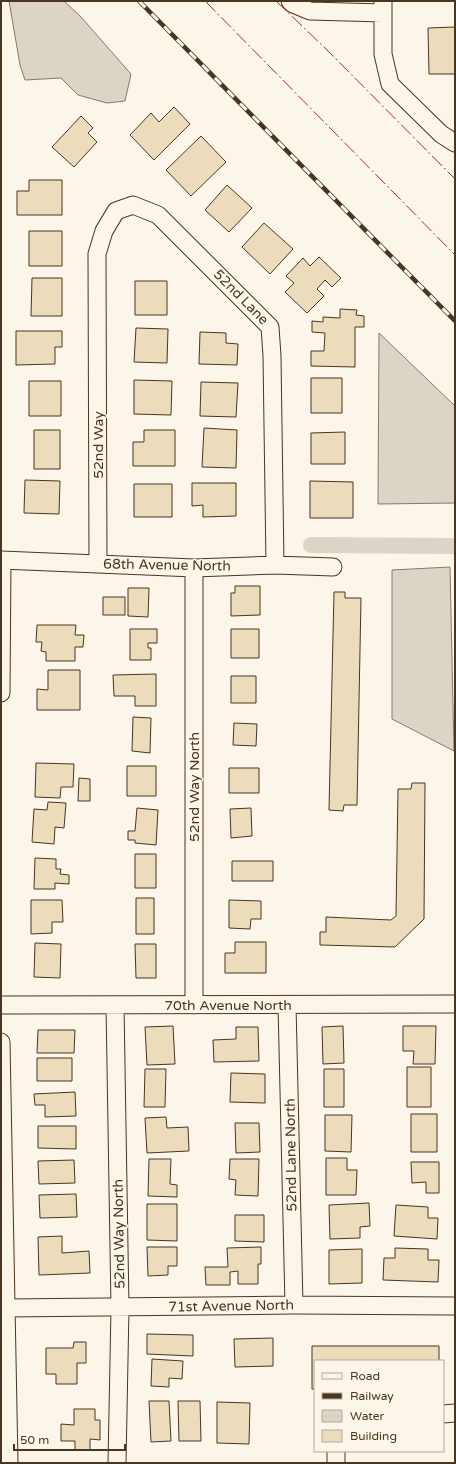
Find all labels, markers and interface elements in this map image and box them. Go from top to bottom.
street label: 52nd Lane [210,266,272,328]
street label: 52nd Way [90,411,107,479]
street label: 68th Avenue North [103,555,231,575]
street label: 52nd Way North [186,732,203,842]
street label: 70th Avenue North [164,997,292,1014]
street label: 52nd Lane North [282,1098,300,1212]
street label: 52nd Way North [110,1179,128,1289]
street label: 71st Avenue North [168,1296,294,1316]
legend [314,1360,444,1452]
text: Road [350,1369,380,1383]
text: Railway [350,1389,394,1403]
text: Water [350,1409,385,1423]
scale bar [14,1426,125,1452]
text: Building [350,1429,397,1443]
text: 50 m [20,1433,49,1447]

